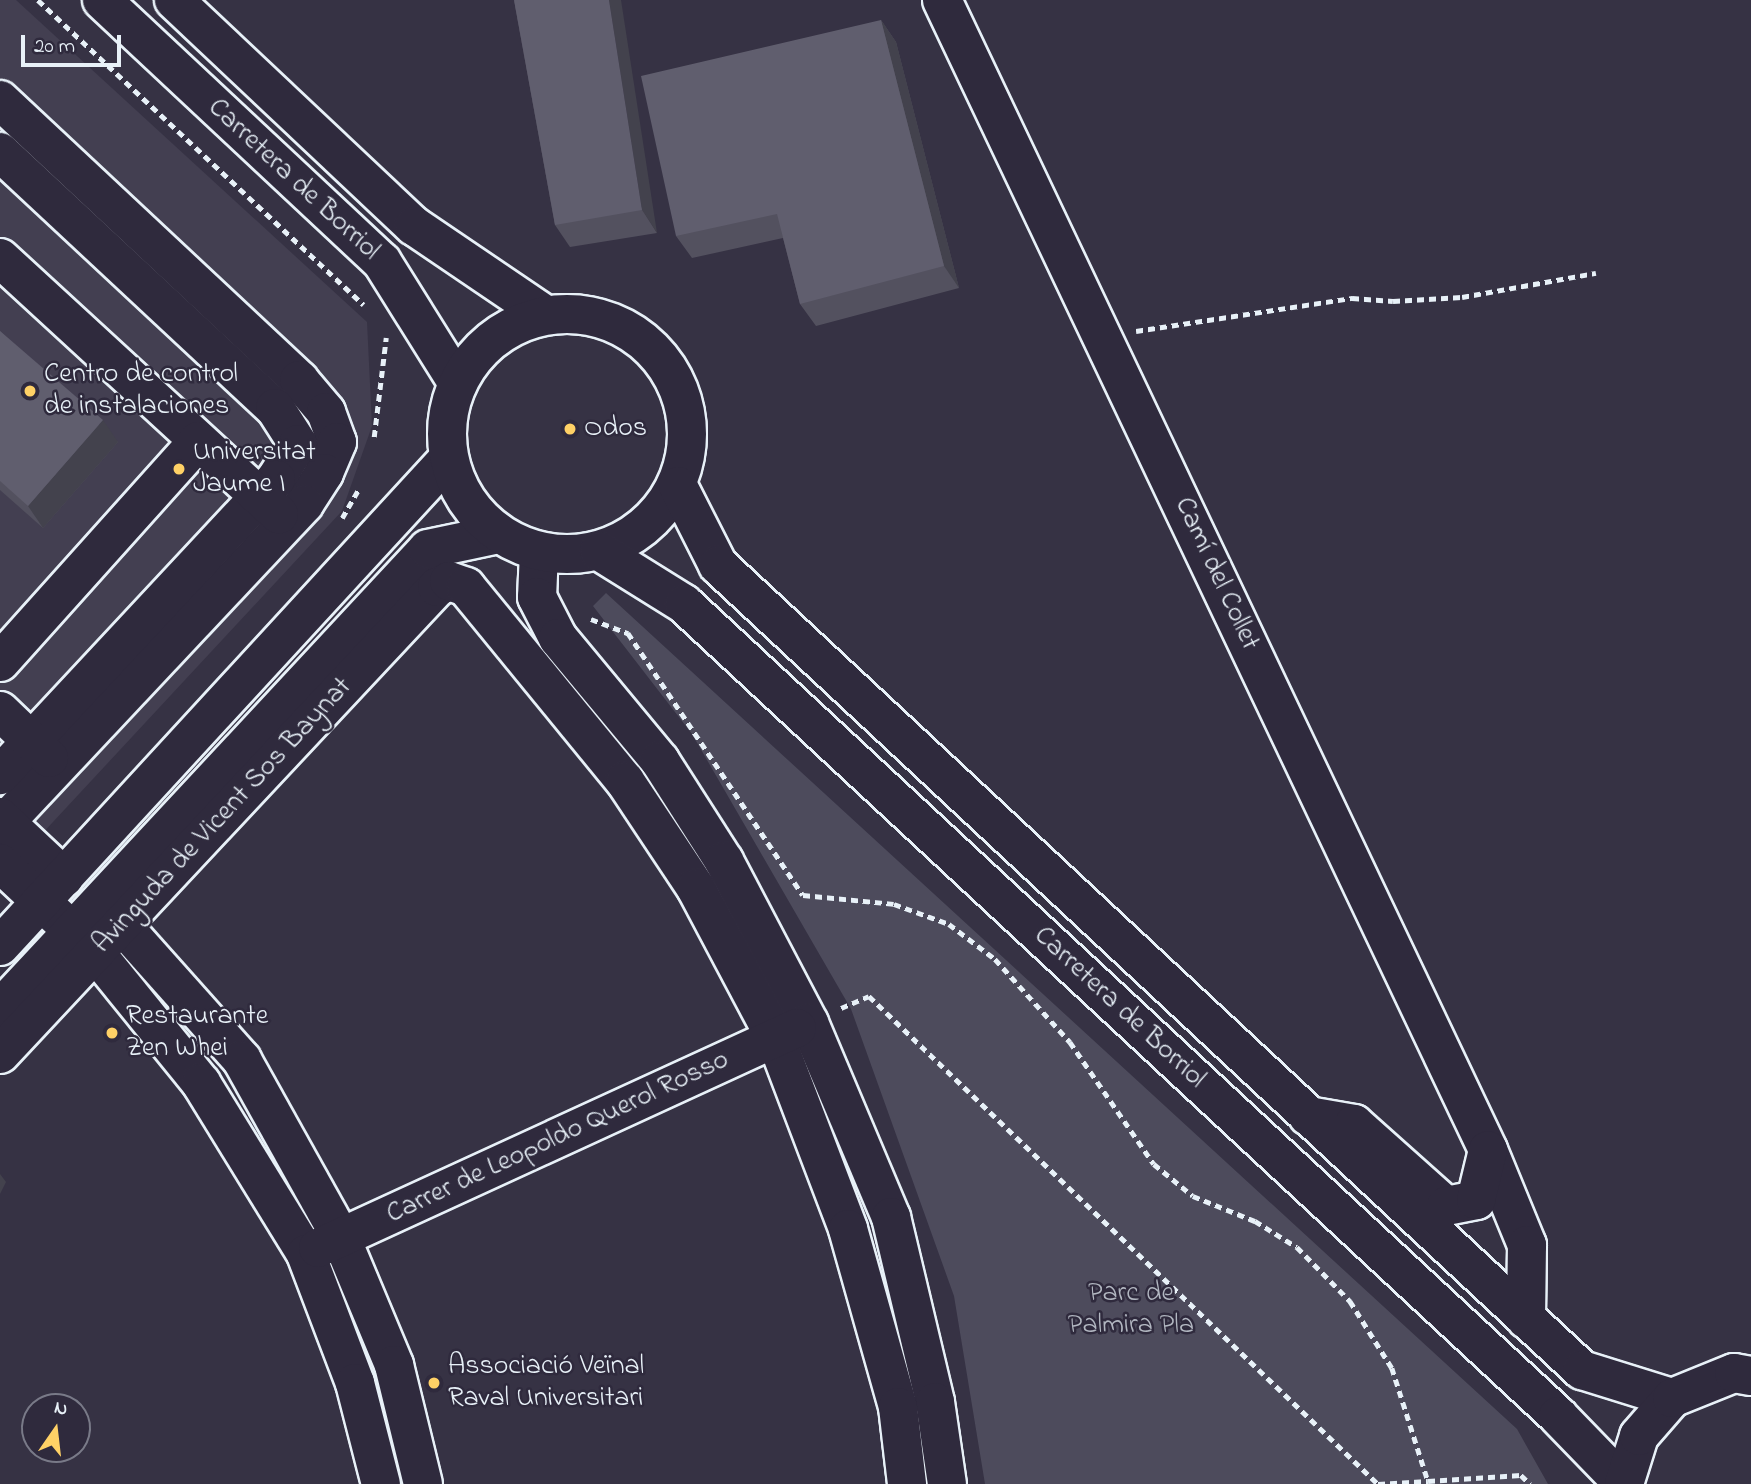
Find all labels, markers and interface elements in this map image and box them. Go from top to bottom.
scale bar [24,21,124,65]
text: 20 m [34,32,75,62]
street label: Carretera de Borriol [200,92,386,268]
place label: Centro de control de instalaciones [44,358,238,424]
marker: Centro de control de instalaciones [22,383,38,399]
place label: Odos [584,412,647,446]
marker: Odos [562,421,578,437]
place label: Universitat Jaume I [193,436,316,502]
marker: Universitat Jaume I [171,461,187,477]
street label: Camí del Collet [1166,492,1266,656]
street label: Avinguda de Vicent Sos Baynat [86,671,360,961]
street label: Carretera de Borriol [1026,920,1212,1096]
place label: Restaurante Zen Whei [126,1000,268,1066]
marker: Restaurante Zen Whei [104,1025,120,1041]
street label: Carrer de Leopoldo Querol Rosso [382,1044,734,1232]
park label: Parc de Palmira Pla [1068,1277,1194,1343]
place label: Associació Veïnal Raval Universitari [448,1350,644,1416]
marker: Associació Veïnal Raval Universitari [426,1375,442,1391]
north arrow [21,1393,91,1463]
text: N [51,1394,70,1424]

